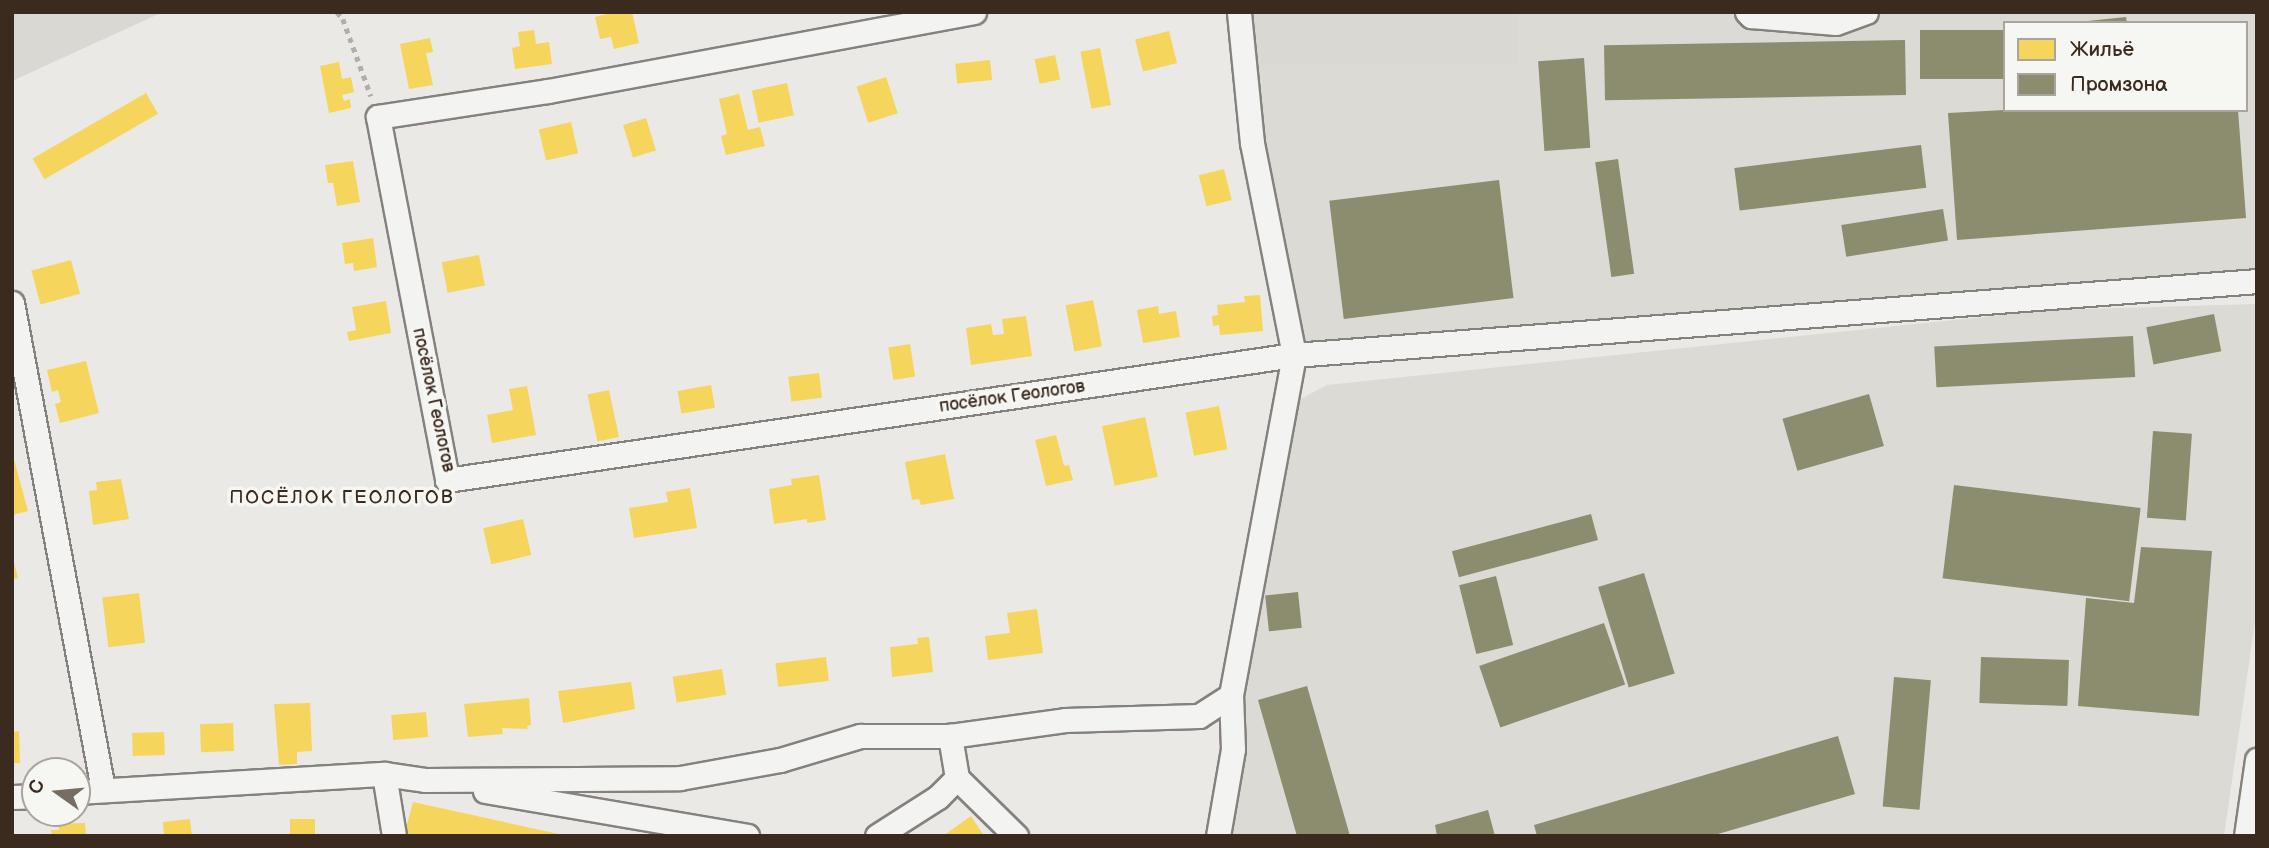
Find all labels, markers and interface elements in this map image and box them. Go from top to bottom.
legend [2003,21,2248,112]
text: Жильё [2070,37,2134,62]
text: Промзона [2070,72,2168,97]
street label: посёлок Геологов [407,326,459,474]
street label: посёлок Геологов [938,376,1086,418]
district label: ПОСЁЛОК ГЕОЛОГОВ [231,487,453,509]
north arrow [21,757,91,827]
text: С [24,778,50,796]

